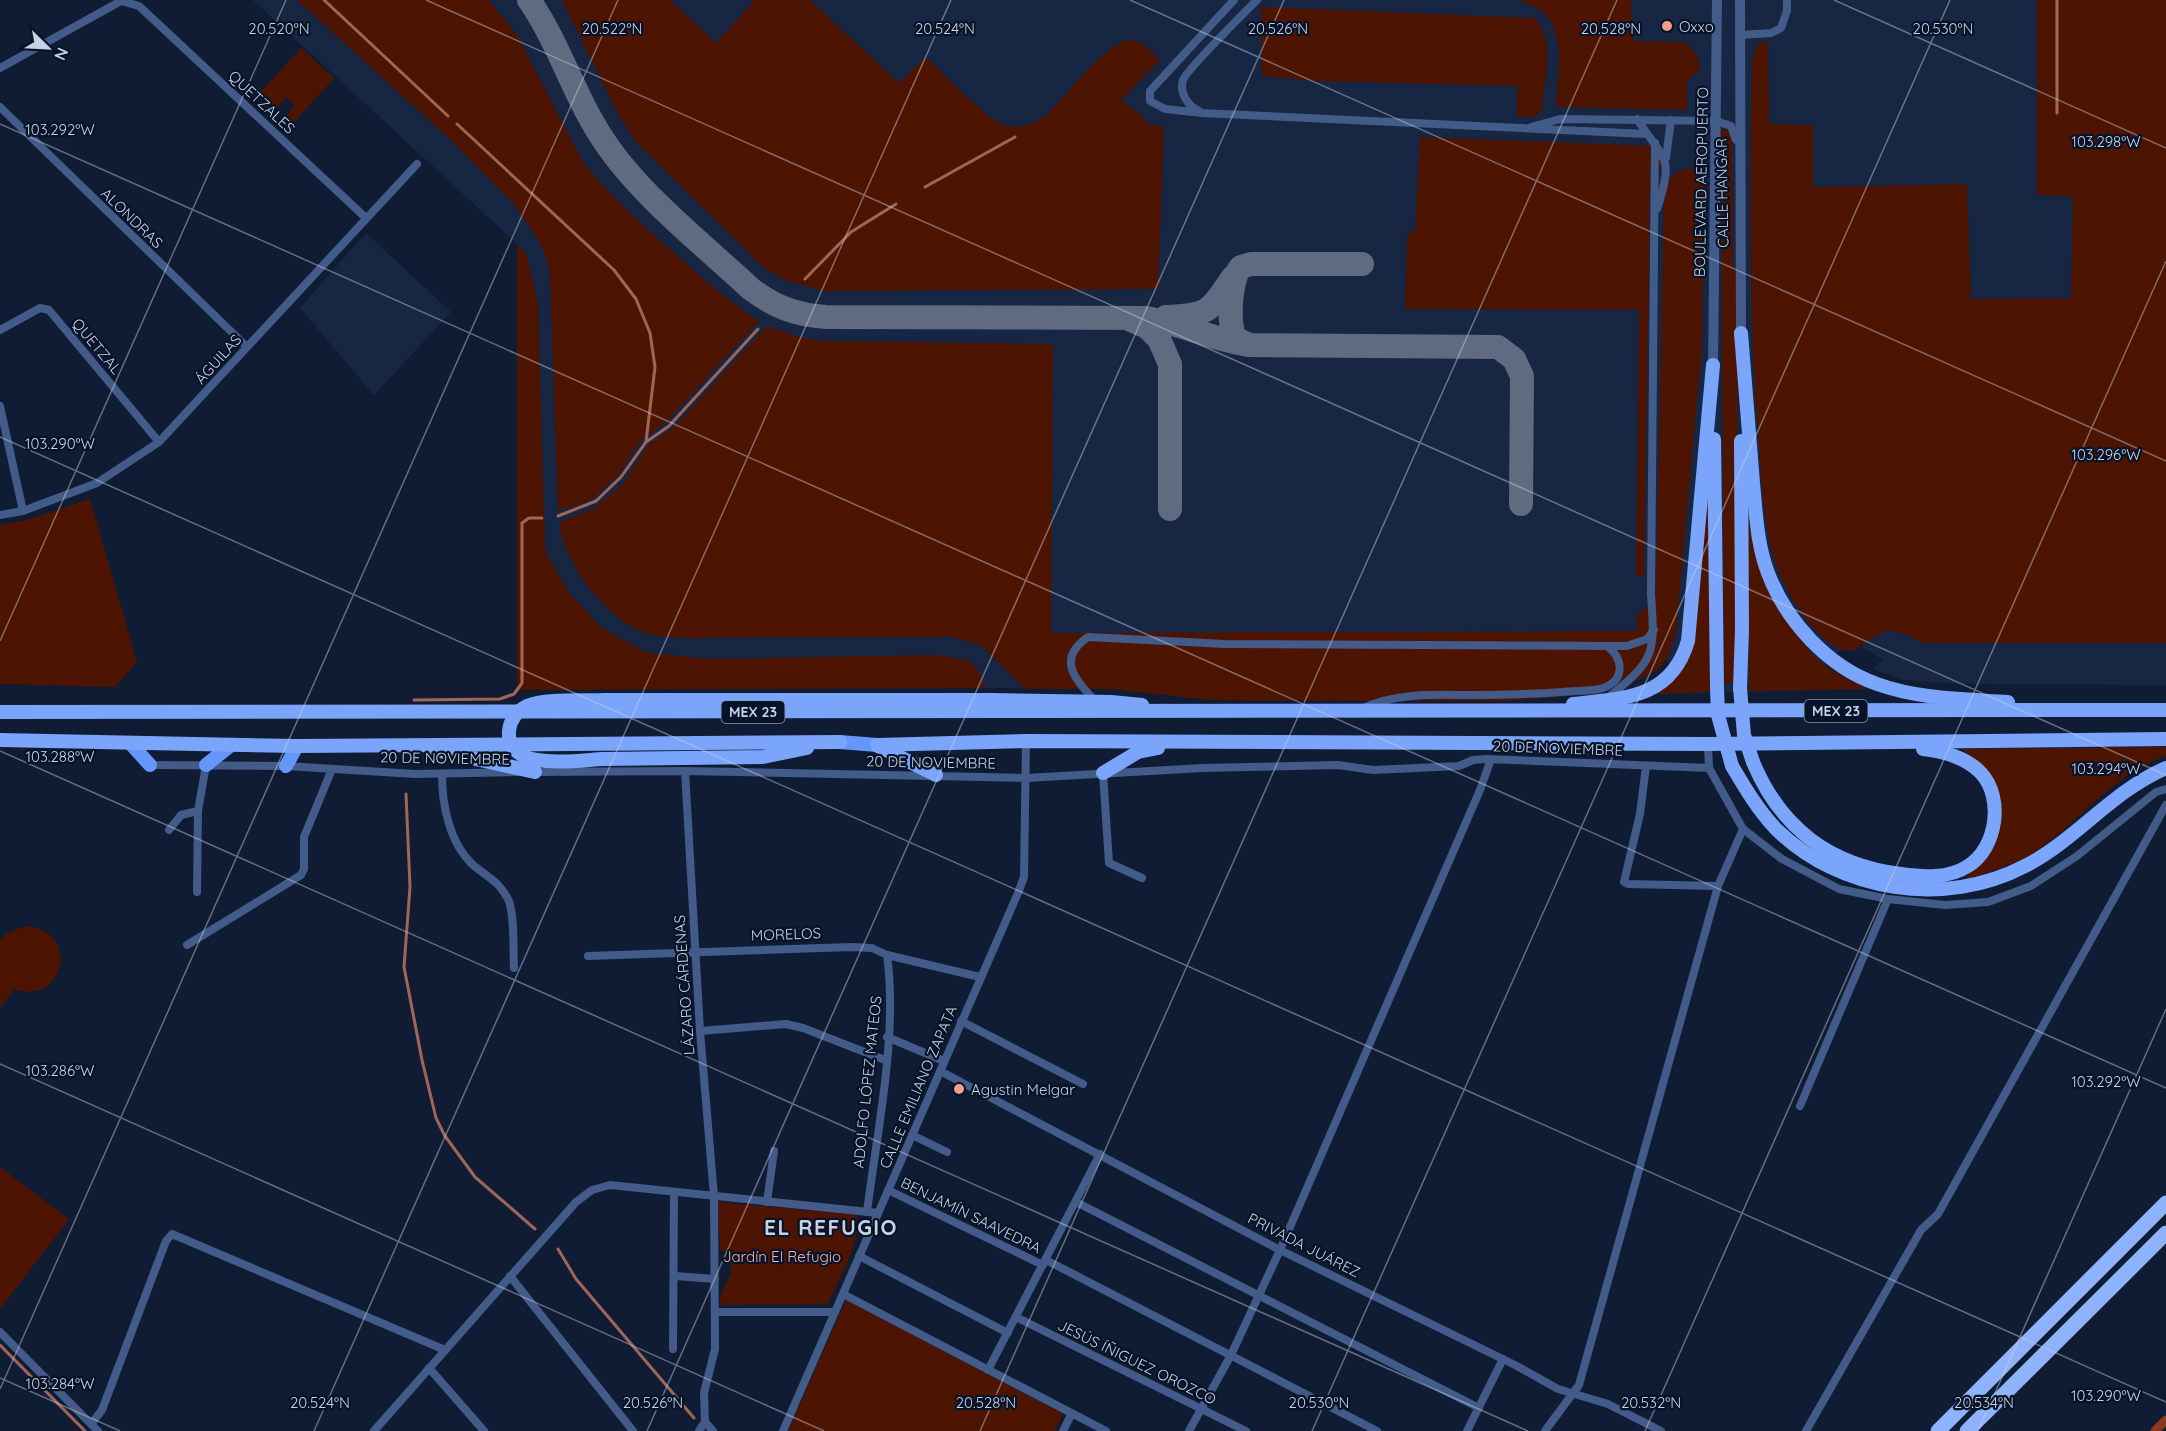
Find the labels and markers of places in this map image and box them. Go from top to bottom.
place label: Oxxo [1679,17,1714,36]
marker: Oxxo [1660,19,1674,33]
place label: Agustin Melgar [971,1080,1075,1099]
marker: Agustin Melgar [952,1082,966,1096]

